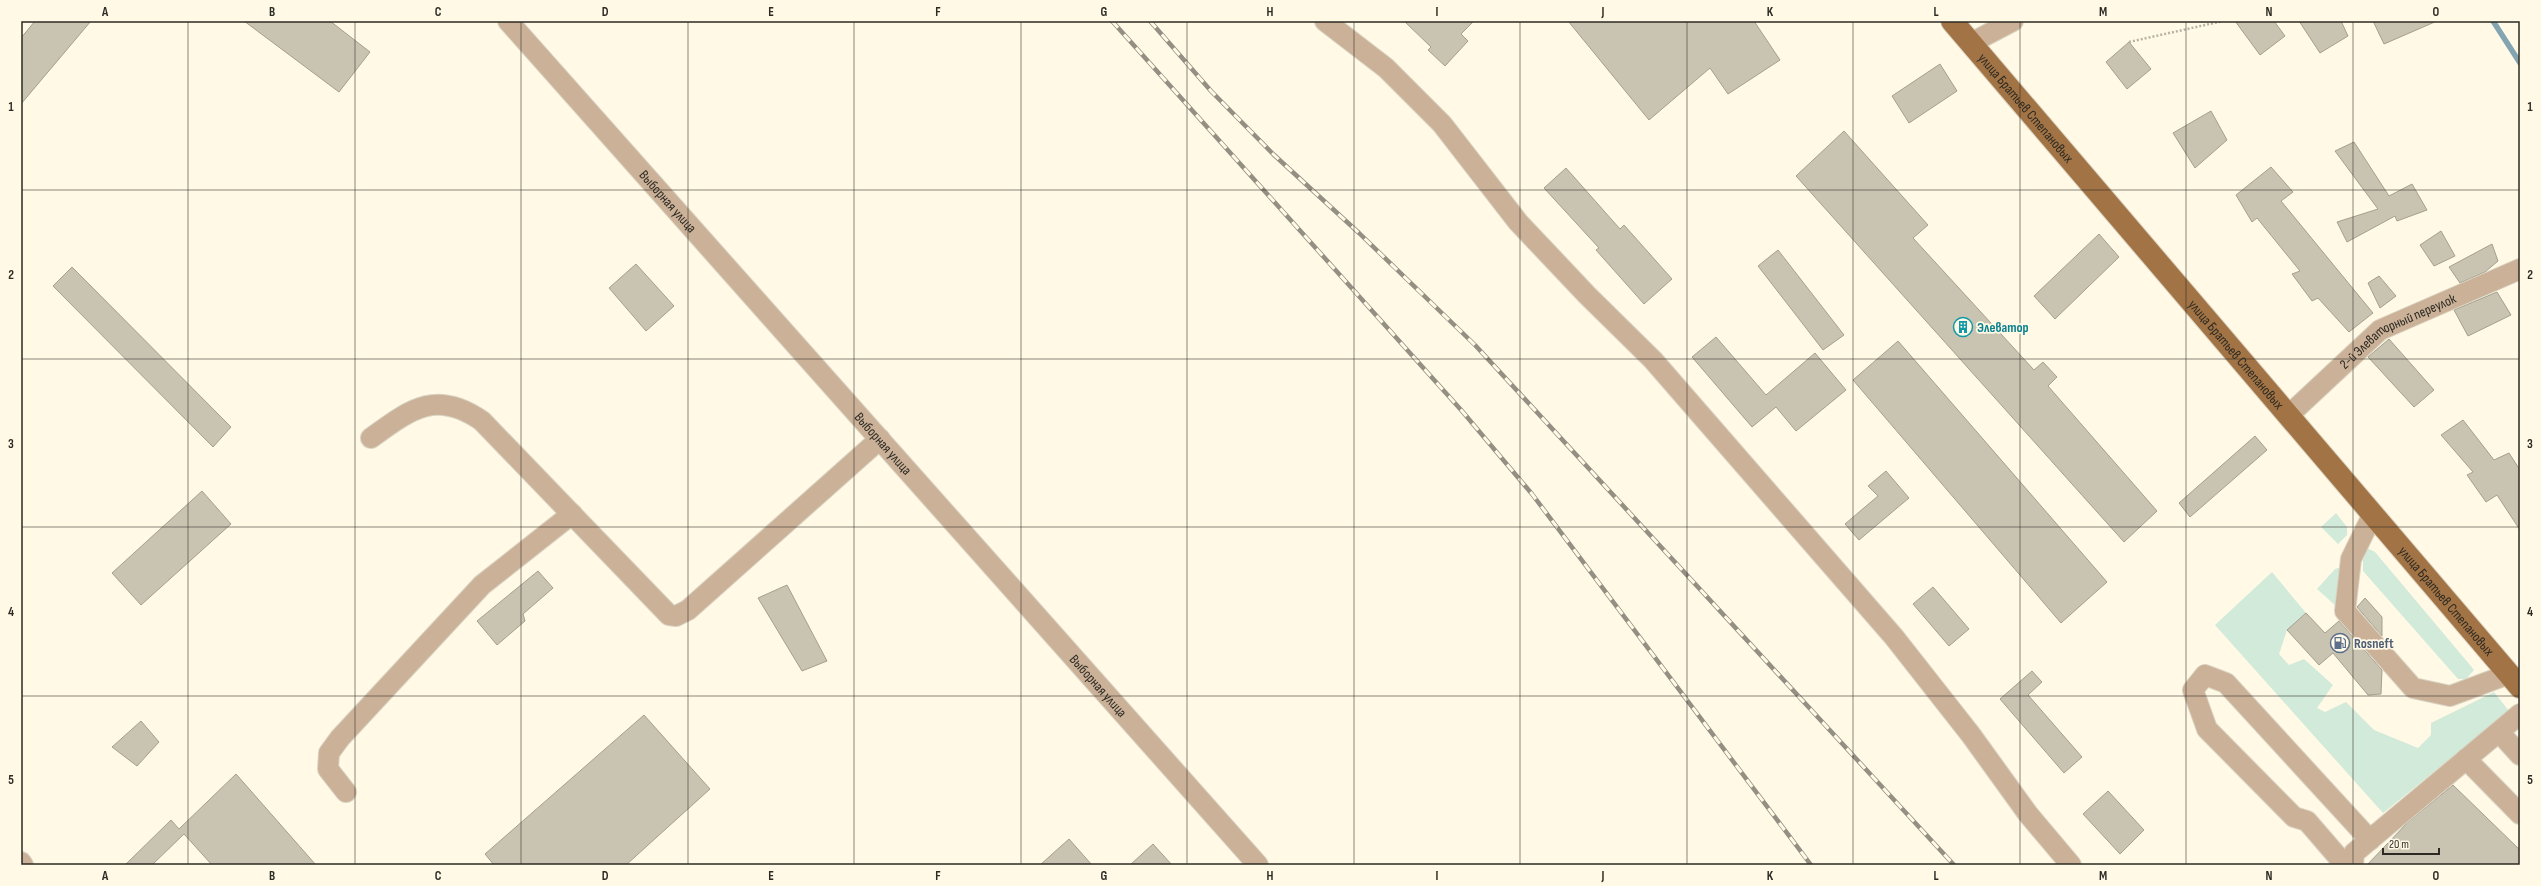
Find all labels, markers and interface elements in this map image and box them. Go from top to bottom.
text: A [101,4,109,20]
text: B [269,4,275,20]
text: C [435,4,442,20]
text: D [602,4,609,20]
text: E [768,4,774,20]
text: F [935,4,941,20]
text: G [1101,4,1108,20]
text: H [1267,4,1274,20]
text: I [1436,4,1439,20]
text: J [1601,4,1605,20]
text: K [1767,4,1774,20]
text: L [1933,4,1939,20]
text: M [2099,4,2107,20]
text: N [2266,4,2273,20]
text: O [2433,4,2440,20]
street label: улица Братьев Степановых [1974,50,2077,167]
text: 1 [8,99,14,115]
text: 1 [2527,99,2533,115]
street label: Выборная улица [635,167,700,236]
text: 2 [8,267,14,283]
text: 2 [2527,267,2533,283]
street label: 2-й Элеваторный переулок [2336,290,2459,373]
street label: улица Братьев Степановых [2184,296,2288,413]
building icon: Элеватор [1952,316,1974,338]
place label: Элеватор [1977,319,2029,336]
street label: Выборная улица [851,409,915,478]
text: 3 [8,436,14,452]
text: 3 [2527,436,2533,452]
street label: улица Братьев Степановых [2395,543,2498,660]
text: 4 [8,604,14,620]
text: 4 [2527,604,2533,620]
fuel station icon: Rosneft [2329,632,2351,654]
place label: Rosneft [2354,635,2394,652]
street label: Выборная улица [1066,651,1130,721]
text: 5 [8,772,14,788]
text: 5 [2527,772,2533,788]
scale bar [2383,830,2439,856]
text: 20 m [2389,837,2409,852]
text: A [101,868,109,884]
text: B [269,868,275,884]
text: C [435,868,442,884]
text: D [602,868,609,884]
text: E [768,868,774,884]
text: F [935,868,941,884]
text: G [1101,868,1108,884]
text: H [1267,868,1274,884]
text: I [1436,868,1439,884]
text: J [1601,868,1605,884]
text: K [1767,868,1774,884]
text: L [1933,868,1939,884]
text: M [2099,868,2107,884]
text: N [2266,868,2273,884]
text: O [2433,868,2440,884]

